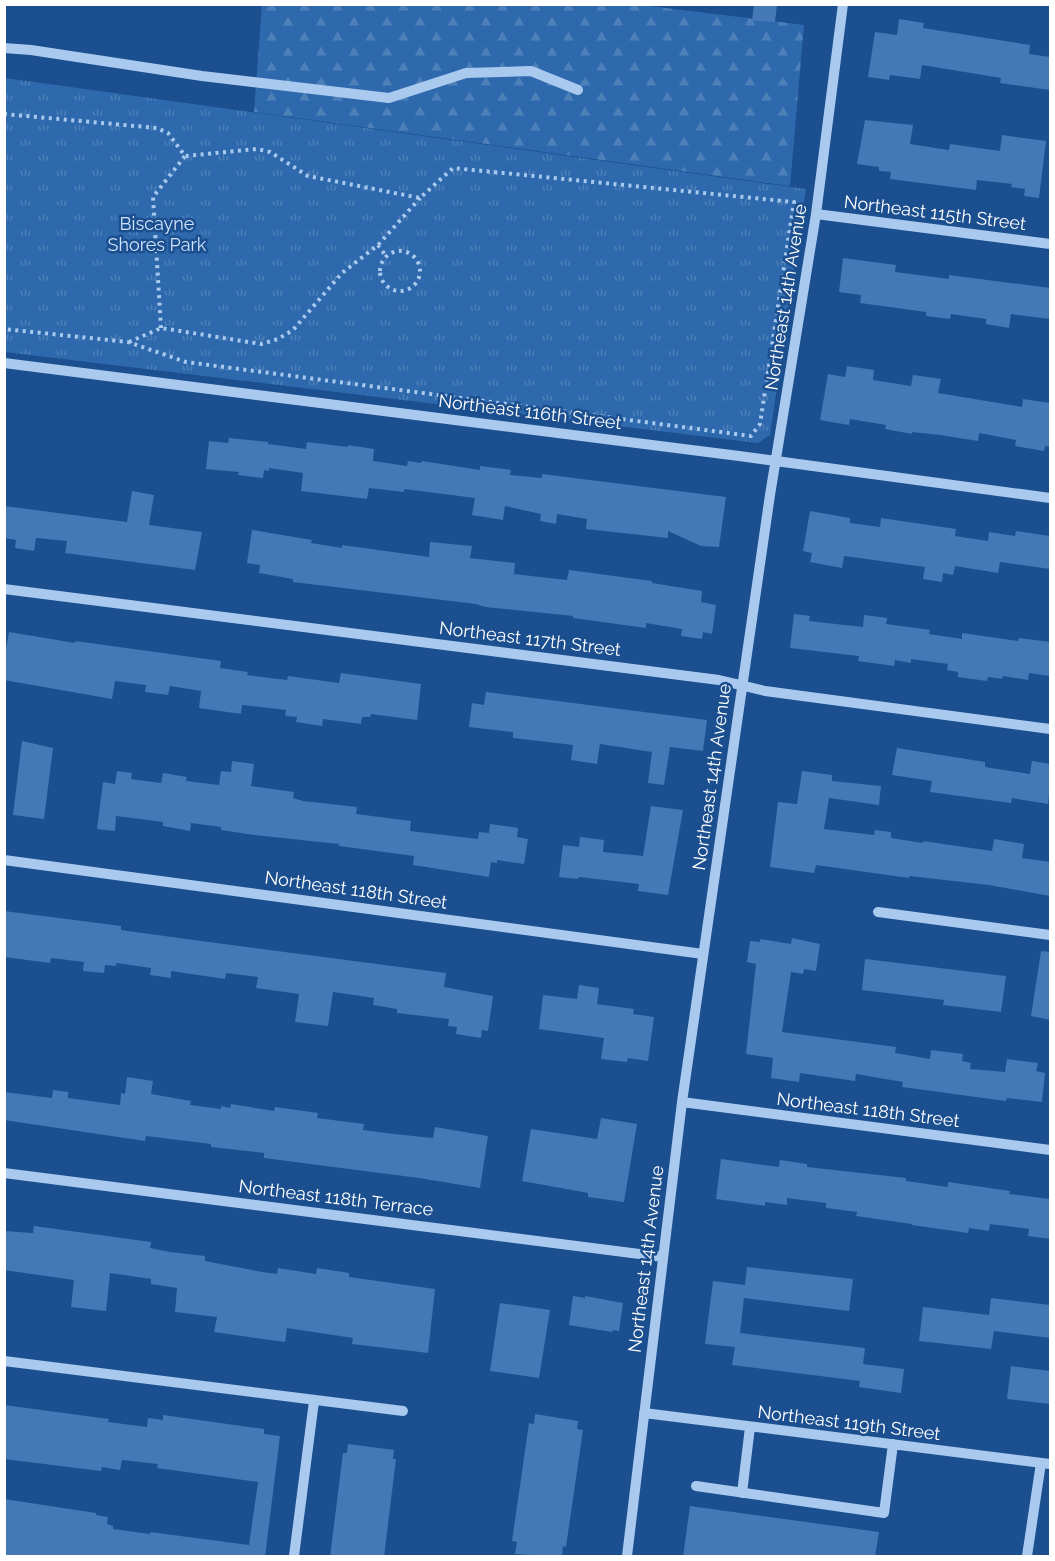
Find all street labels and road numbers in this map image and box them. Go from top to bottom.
street label: Northeast 115th Street [843,191,1027,234]
street label: Northeast 14th Avenue [760,202,811,392]
street label: Northeast 116th Street [437,390,623,433]
street label: Northeast 117th Street [438,617,622,660]
street label: Northeast 14th Avenue [688,682,735,872]
street label: Northeast 118th Street [263,866,449,913]
street label: Northeast 118th Street [775,1088,961,1131]
street label: Northeast 14th Avenue [624,1164,667,1354]
street label: Northeast 118th Terrace [238,1175,435,1220]
street label: Northeast 119th Street [756,1401,942,1444]

